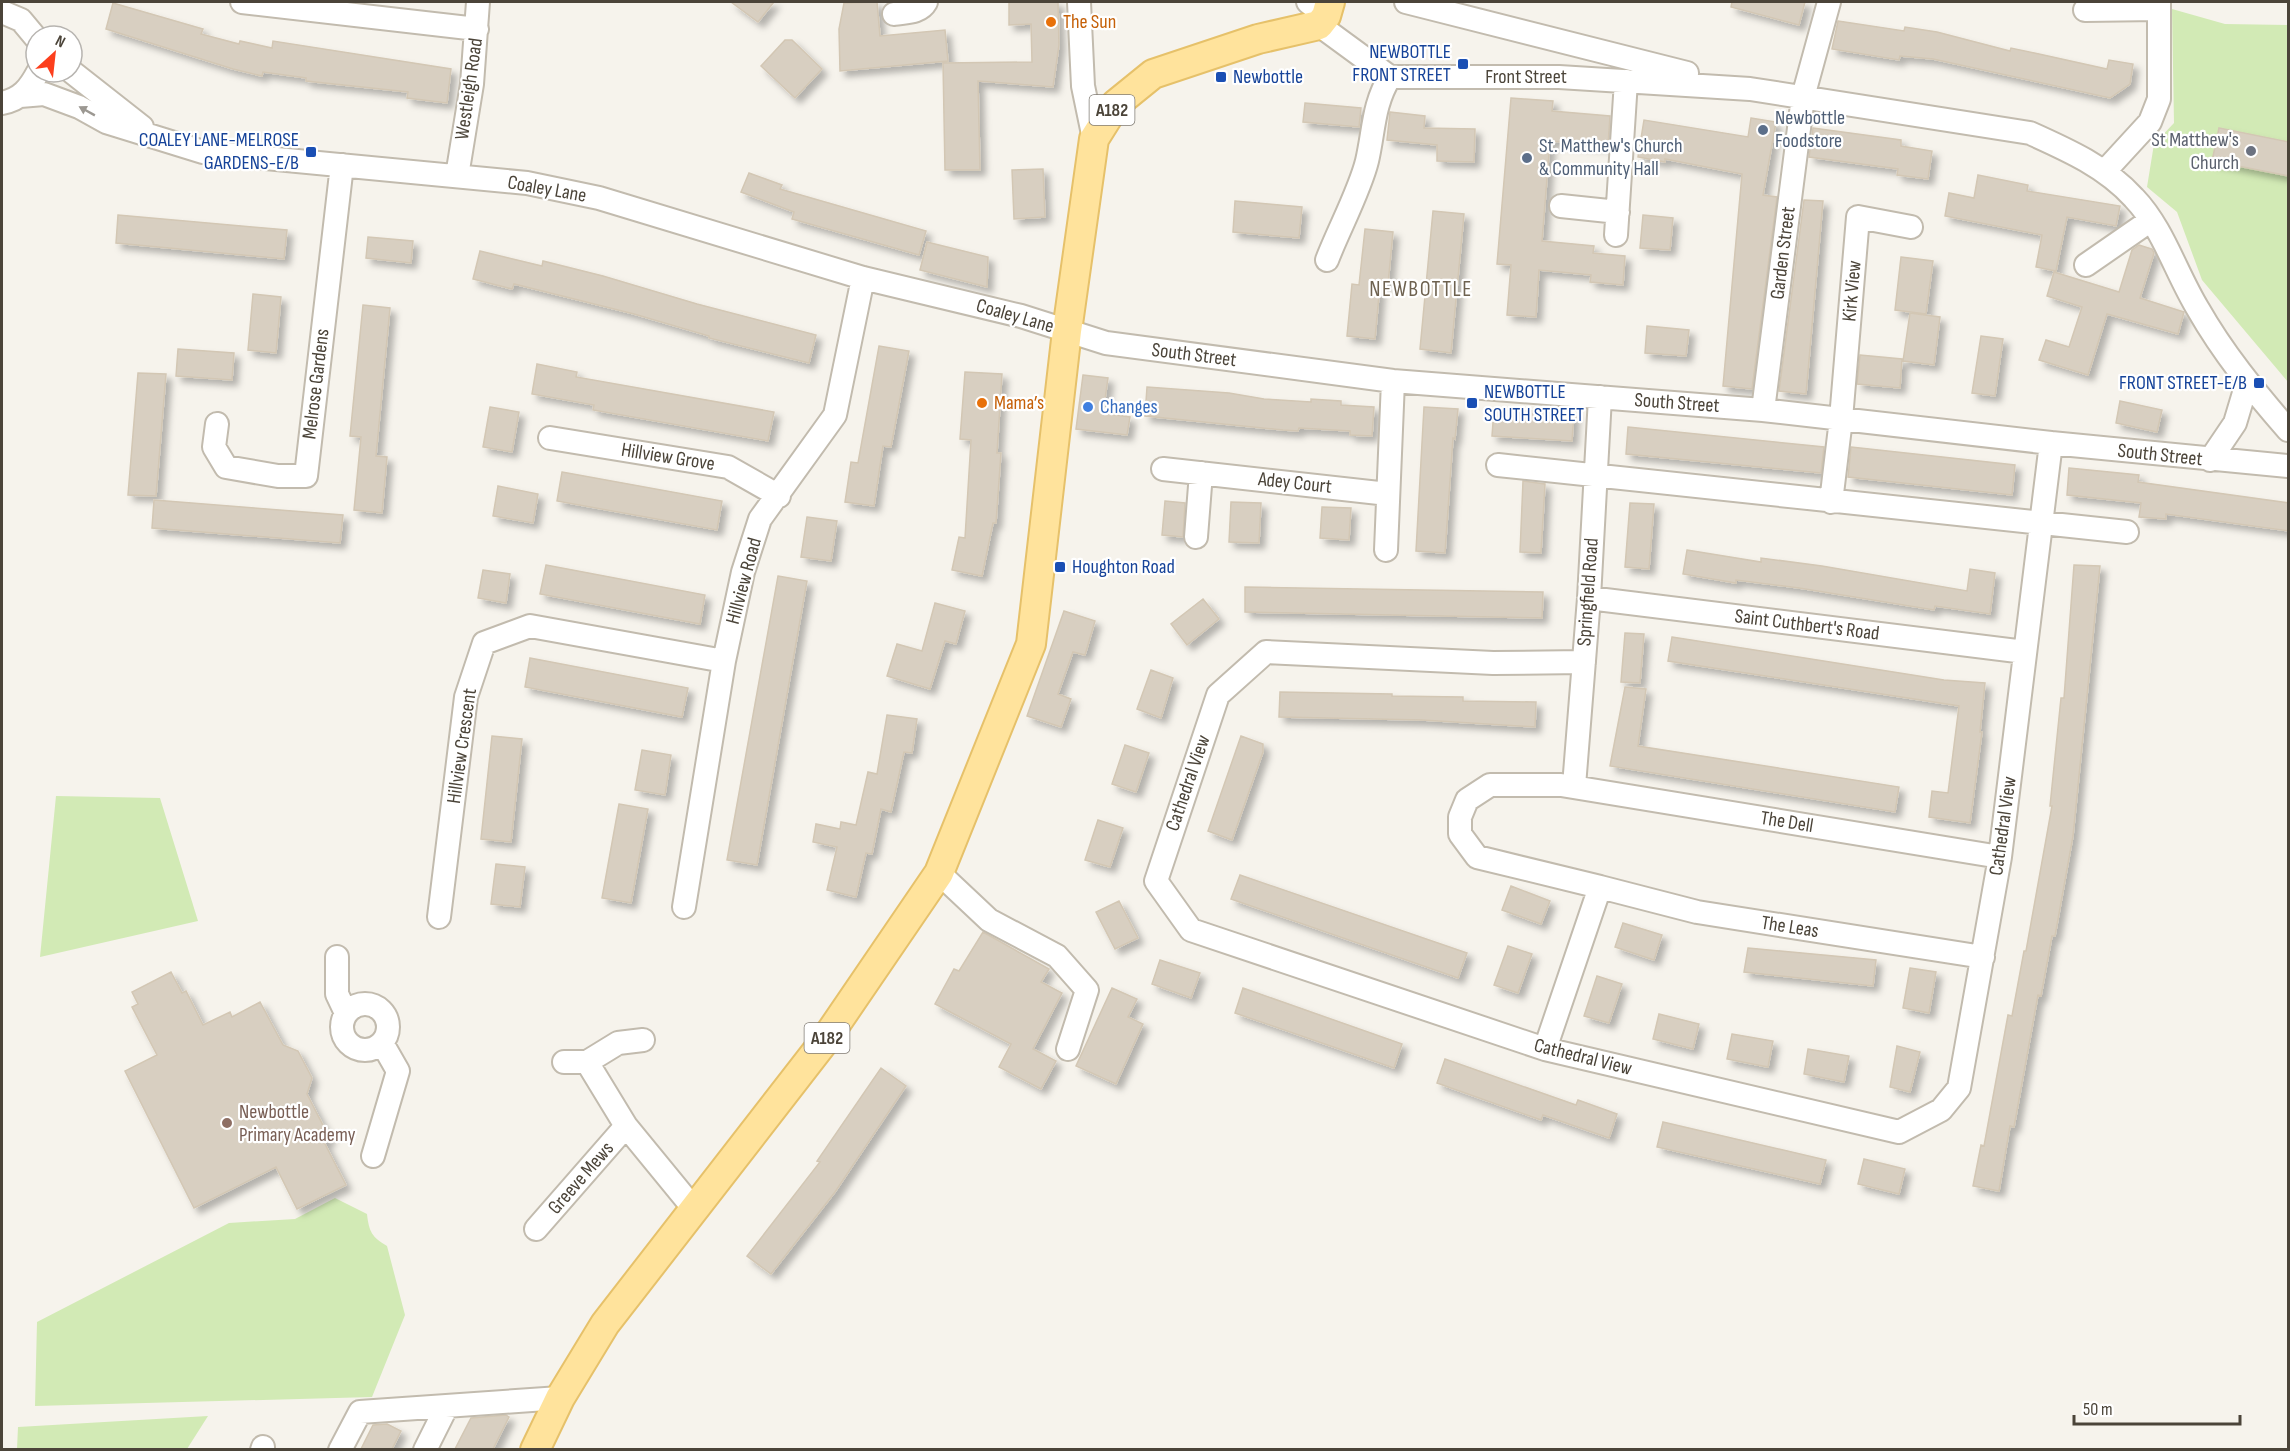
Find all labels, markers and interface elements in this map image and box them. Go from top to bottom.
place label: The Sun [1063,10,1116,34]
marker: The Sun [1044,15,1058,29]
north arrow [24,24,84,84]
text: N [52,32,68,52]
street label: Westleigh Road [450,37,488,141]
place label: NEWBOTTLE FRONT STREET [1352,40,1451,87]
marker: NEWBOTTLE FRONT STREET [1456,57,1470,71]
place label: Newbottle [1233,65,1303,89]
street label: Front Street [1485,65,1567,89]
marker: Newbottle [1214,70,1228,84]
road number: A182 [1090,95,1134,125]
one-way arrow [78,106,95,116]
place label: Newbottle Foodstore [1775,106,1845,153]
marker: Newbottle Foodstore [1756,123,1770,137]
place label: COALEY LANE-MELROSE GARDENS-E/B [139,128,299,175]
place label: St Matthew's Church [2151,128,2239,175]
place label: St. Matthew's Church & Community Hall [1539,134,1682,181]
marker: St Matthew's Church [2244,144,2258,158]
marker: COALEY LANE-MELROSE GARDENS-E/B [304,145,318,159]
marker: St. Matthew's Church & Community Hall [1520,151,1534,165]
street label: Coaley Lane [506,170,588,208]
street label: Garden Street [1765,205,1801,301]
street label: Kirk View [1837,259,1867,323]
district label: NEWBOTTLE [1369,276,1473,303]
street label: Coaley Lane [973,293,1057,339]
street label: Melrose Gardens [297,328,335,440]
street label: South Street [1150,338,1238,372]
place label: FRONT STREET-E/B [2119,371,2247,395]
marker: FRONT STREET-E/B [2252,376,2266,390]
place label: NEWBOTTLE SOUTH STREET [1484,380,1584,427]
street label: South Street [1634,388,1720,418]
place label: Mama’s [994,391,1044,415]
place label: Changes [1100,395,1158,419]
marker: Mama’s [975,396,989,410]
marker: NEWBOTTLE SOUTH STREET [1465,396,1479,410]
marker: Changes [1081,400,1095,414]
street label: Hillview Grove [620,438,716,476]
street label: South Street [2116,439,2204,471]
street label: Adey Court [1256,467,1333,499]
street label: Hillview Road [721,535,767,627]
street label: Springfield Road [1572,537,1604,647]
place label: Houghton Road [1072,555,1175,579]
marker: Houghton Road [1053,560,1067,574]
street label: Saint Cuthbert's Road [1733,604,1881,646]
street label: Hillview Crescent [442,687,482,805]
street label: Cathedral View [1160,732,1216,834]
street label: Cathedral View [1984,775,2022,877]
street label: The Dell [1759,806,1815,838]
street label: The Leas [1760,911,1820,943]
road number: A182 [804,1023,850,1053]
street label: Cathedral View [1532,1033,1634,1081]
place label: Newbottle Primary Academy [239,1100,356,1147]
marker: Newbottle Primary Academy [220,1116,234,1130]
street label: Greeve Mews [543,1137,619,1219]
scale bar [2074,1388,2240,1426]
text: 50 m [2083,1399,2113,1420]

